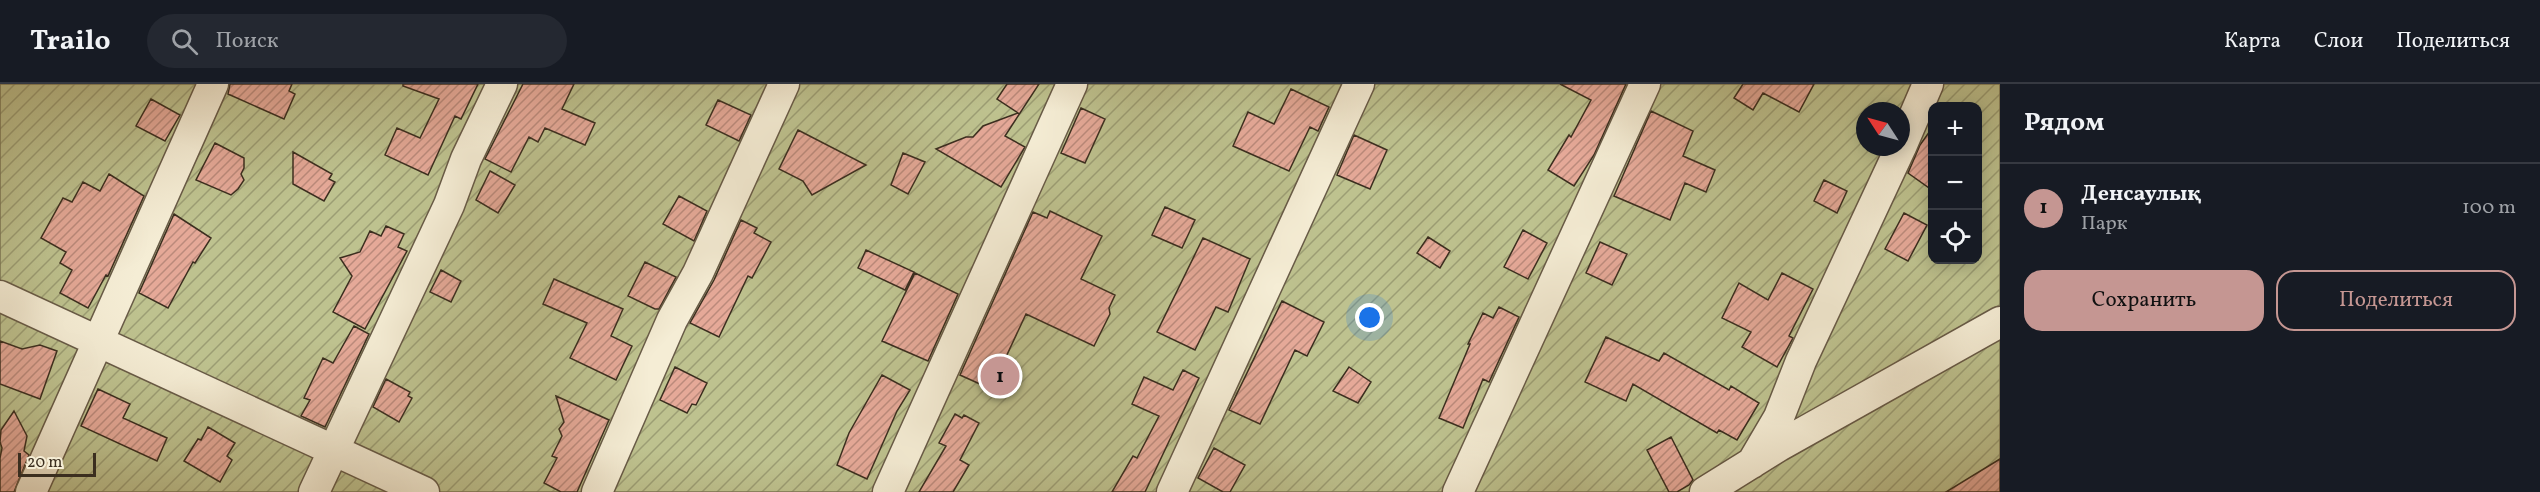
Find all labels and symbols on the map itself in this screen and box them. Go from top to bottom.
north arrow [1856,102,1910,156]
your location [1355,303,1384,332]
pin: 1 [980,354,1020,398]
scale bar [18,450,96,478]

